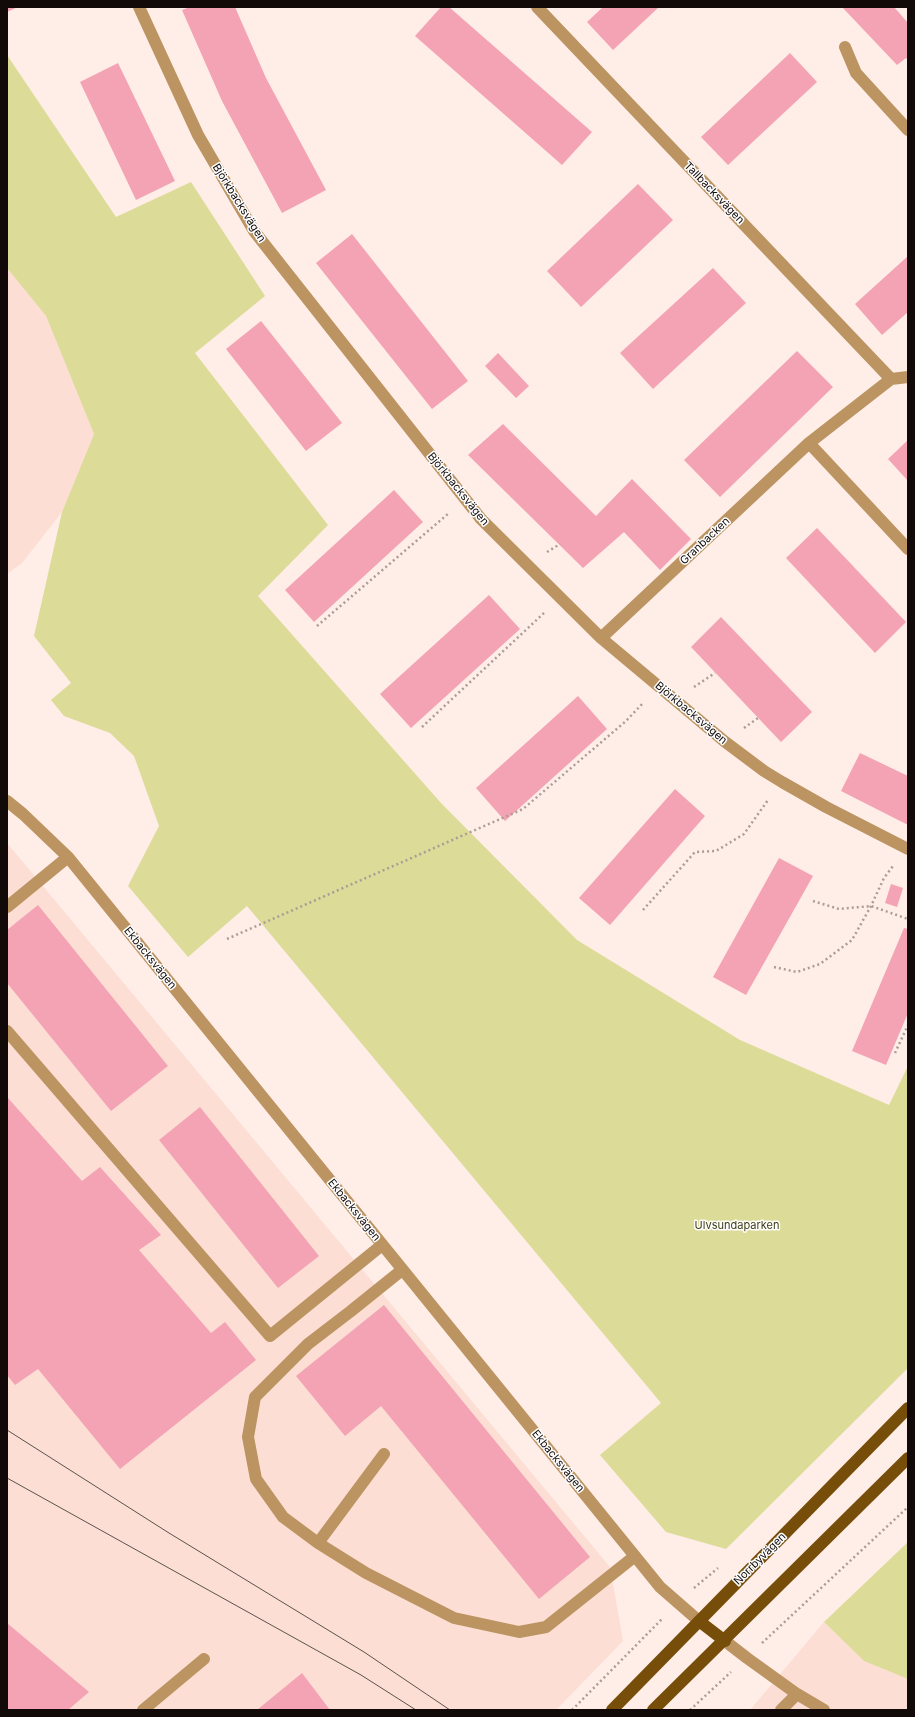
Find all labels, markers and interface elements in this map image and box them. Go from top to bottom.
street label: Tallbacksvägen [681,159,747,227]
street label: Björkbacksvägen [210,161,268,245]
street label: Björkbacksvägen [425,450,491,528]
street label: Granbacken [677,515,733,567]
street label: Björkbacksvägen [652,679,730,747]
street label: Ekbacksvägen [121,924,179,992]
street label: Ekbacksvägen [325,1176,383,1244]
park label: Ulvsundaparken [695,1219,779,1233]
street label: Ekbacksvägen [529,1427,587,1495]
street label: Norrbyvägen [731,1530,789,1588]

